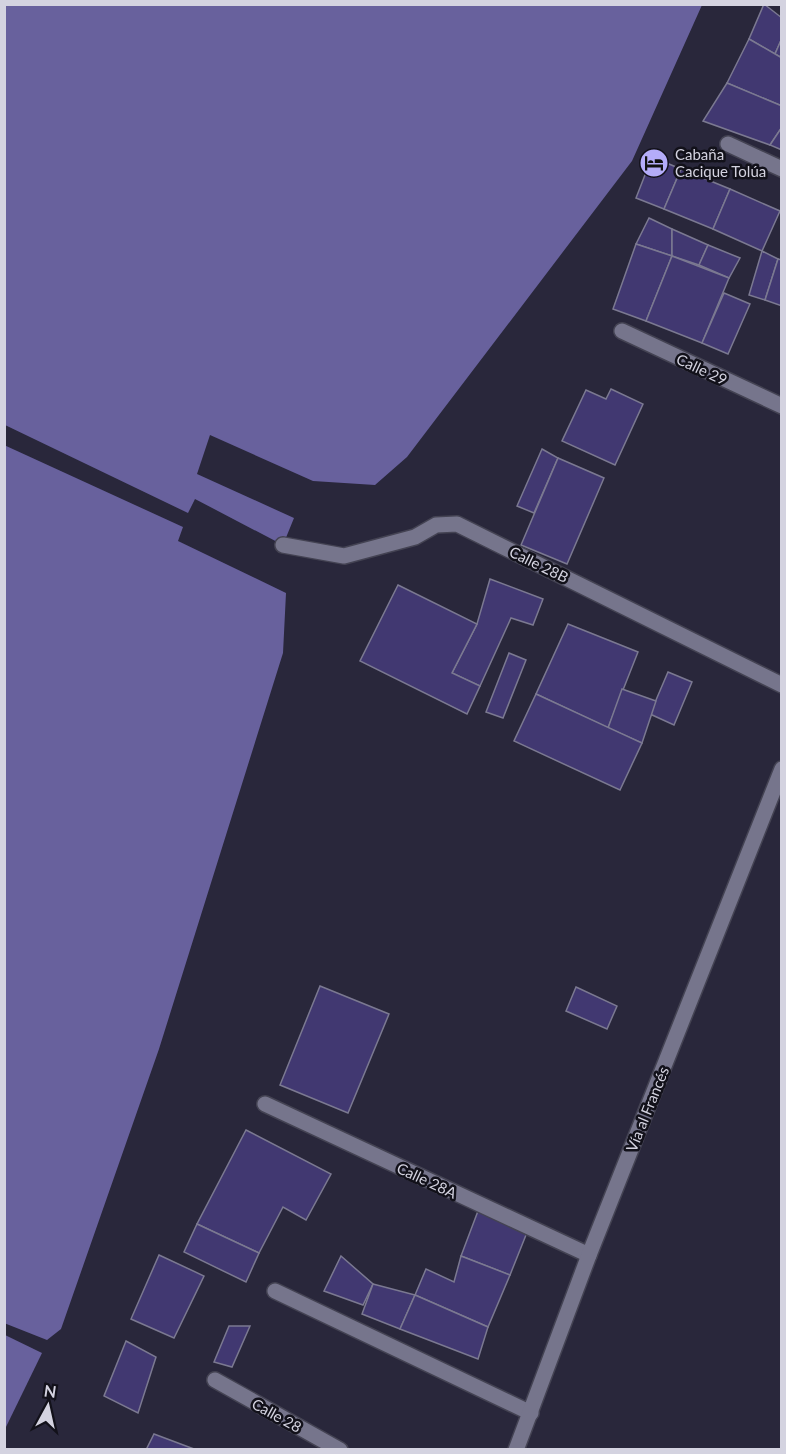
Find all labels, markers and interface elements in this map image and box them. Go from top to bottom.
place label: Cabaña Cacique Tolúa [675,145,766,180]
hotel icon: Cabaña Cacique Tolúa [638,147,670,179]
street label: Calle 29 [674,349,730,389]
street label: Calle 28B [507,542,571,586]
street label: Vía al Francés [622,1064,672,1154]
street label: Calle 28A [394,1158,461,1202]
north arrow [18,1376,78,1436]
text: N [43,1380,58,1401]
street label: Calle 28 [249,1394,305,1436]

